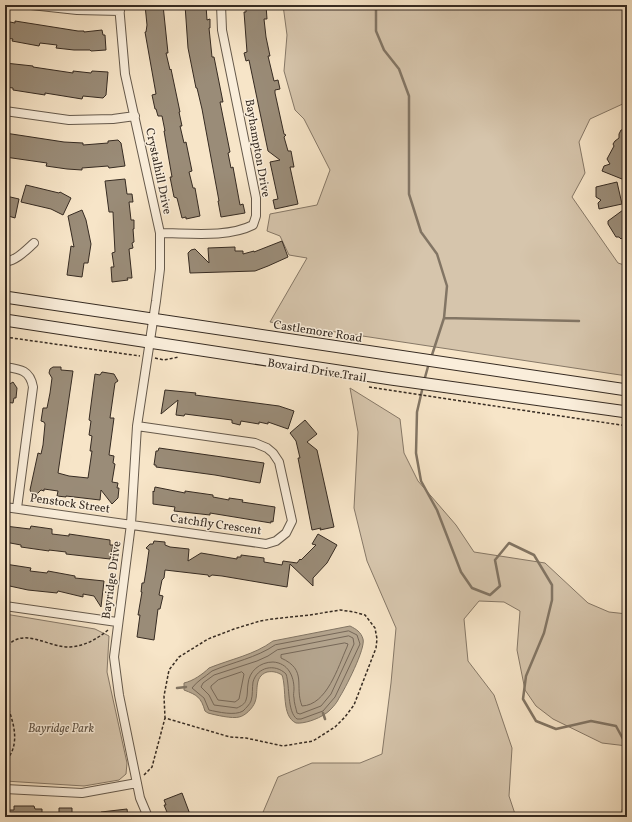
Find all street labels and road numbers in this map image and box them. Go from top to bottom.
street label: Bayhampton Drive [240,98,274,199]
street label: Crystalhill Drive [141,127,175,216]
street label: Castlemore Road [272,317,364,347]
street label: Bovaird Drive Trail [266,355,368,387]
street label: Penstock Street [29,490,111,518]
street label: Catchfly Crescent [169,511,263,539]
street label: Bayridge Drive [99,540,125,620]

